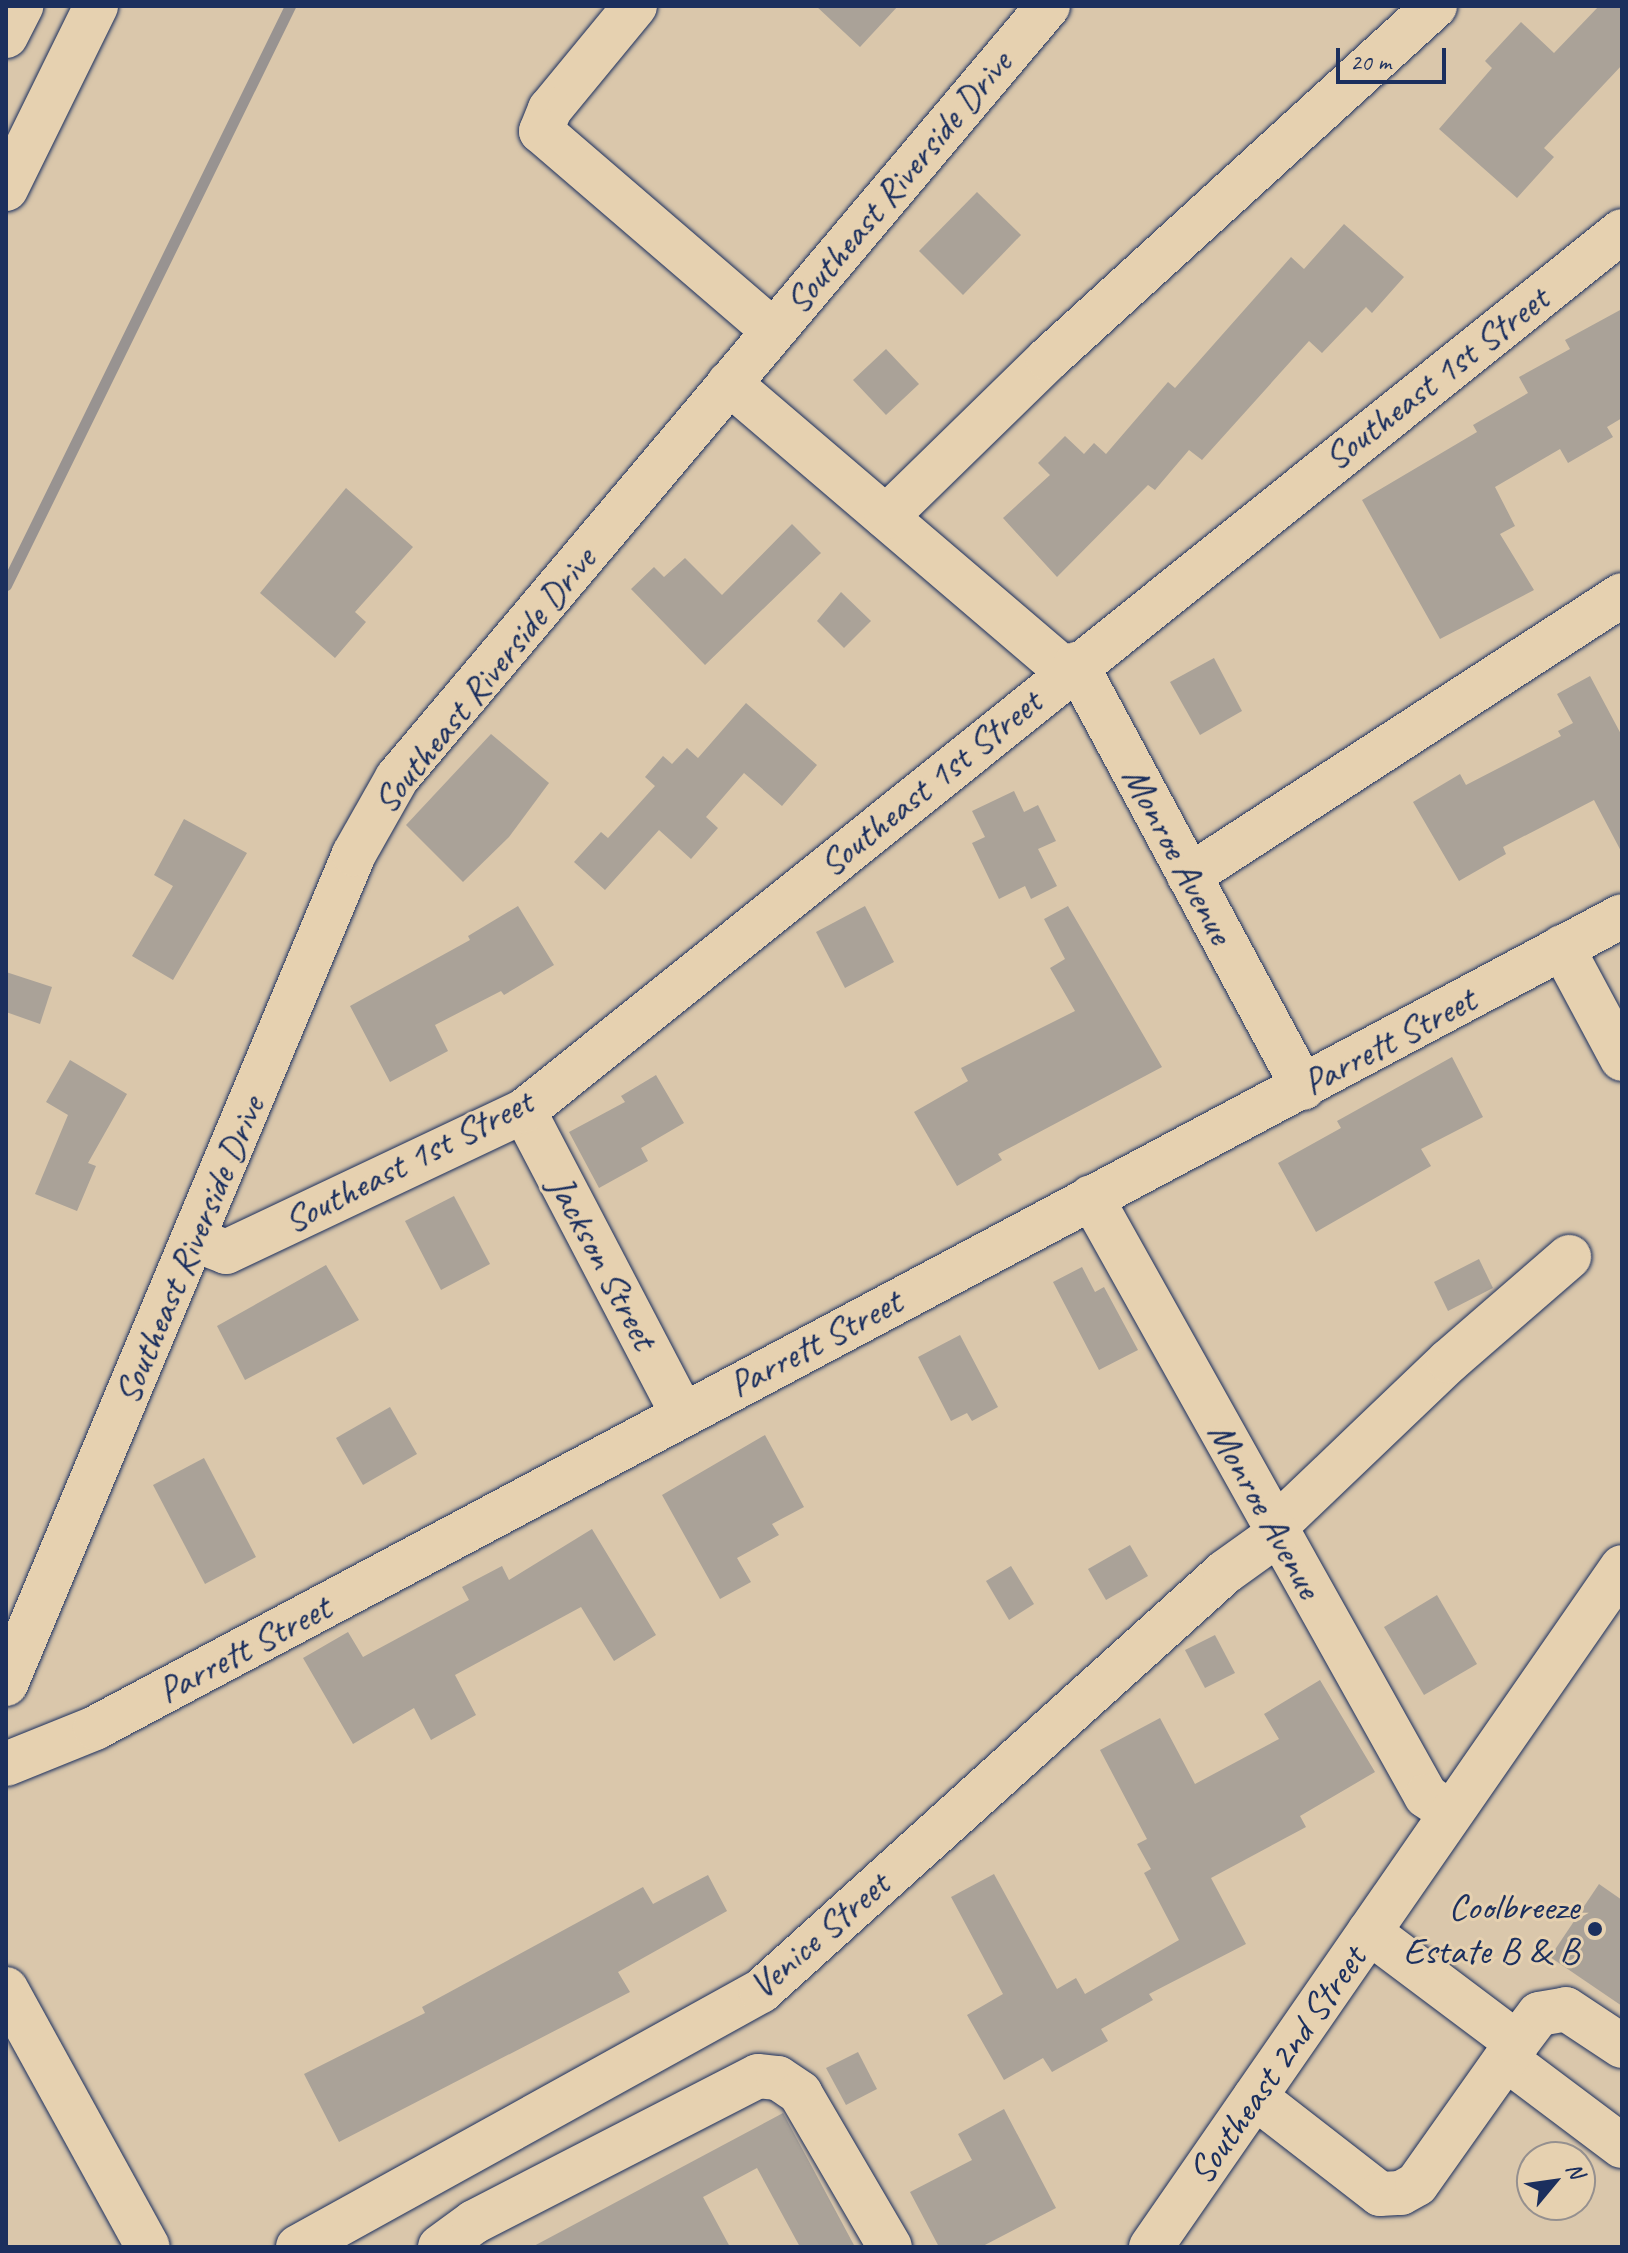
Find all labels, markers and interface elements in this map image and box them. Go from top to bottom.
scale bar [1340,32,1450,82]
street label: Southeast Riverside Drive [774,41,1022,323]
text: 20 m [1350,47,1391,77]
street label: Southeast 1st Street [1314,276,1558,480]
street label: Southeast Riverside Drive [362,537,606,823]
street label: Southeast 1st Street [809,679,1051,887]
street label: Monroe Avenue [1112,759,1244,951]
street label: Parrett Street [1295,976,1483,1106]
street label: Southeast 1st Street [276,1079,540,1243]
street label: Southeast Riverside Drive [103,1089,275,1411]
street label: Jackson Street [538,1167,668,1357]
street label: Parrett Street [721,1278,909,1408]
street label: Monroe Avenue [1198,1414,1332,1606]
street label: Parrett Street [150,1584,338,1714]
street label: Venice Street [739,1861,899,2009]
place label: Coolbreeze Estate B & B [1403,1884,1579,1974]
marker: Coolbreeze Estate B & B [1586,1920,1604,1938]
street label: Southeast 2nd Street [1178,1937,1376,2193]
north arrow [1516,2141,1596,2221]
text: N [1560,2158,1591,2183]

